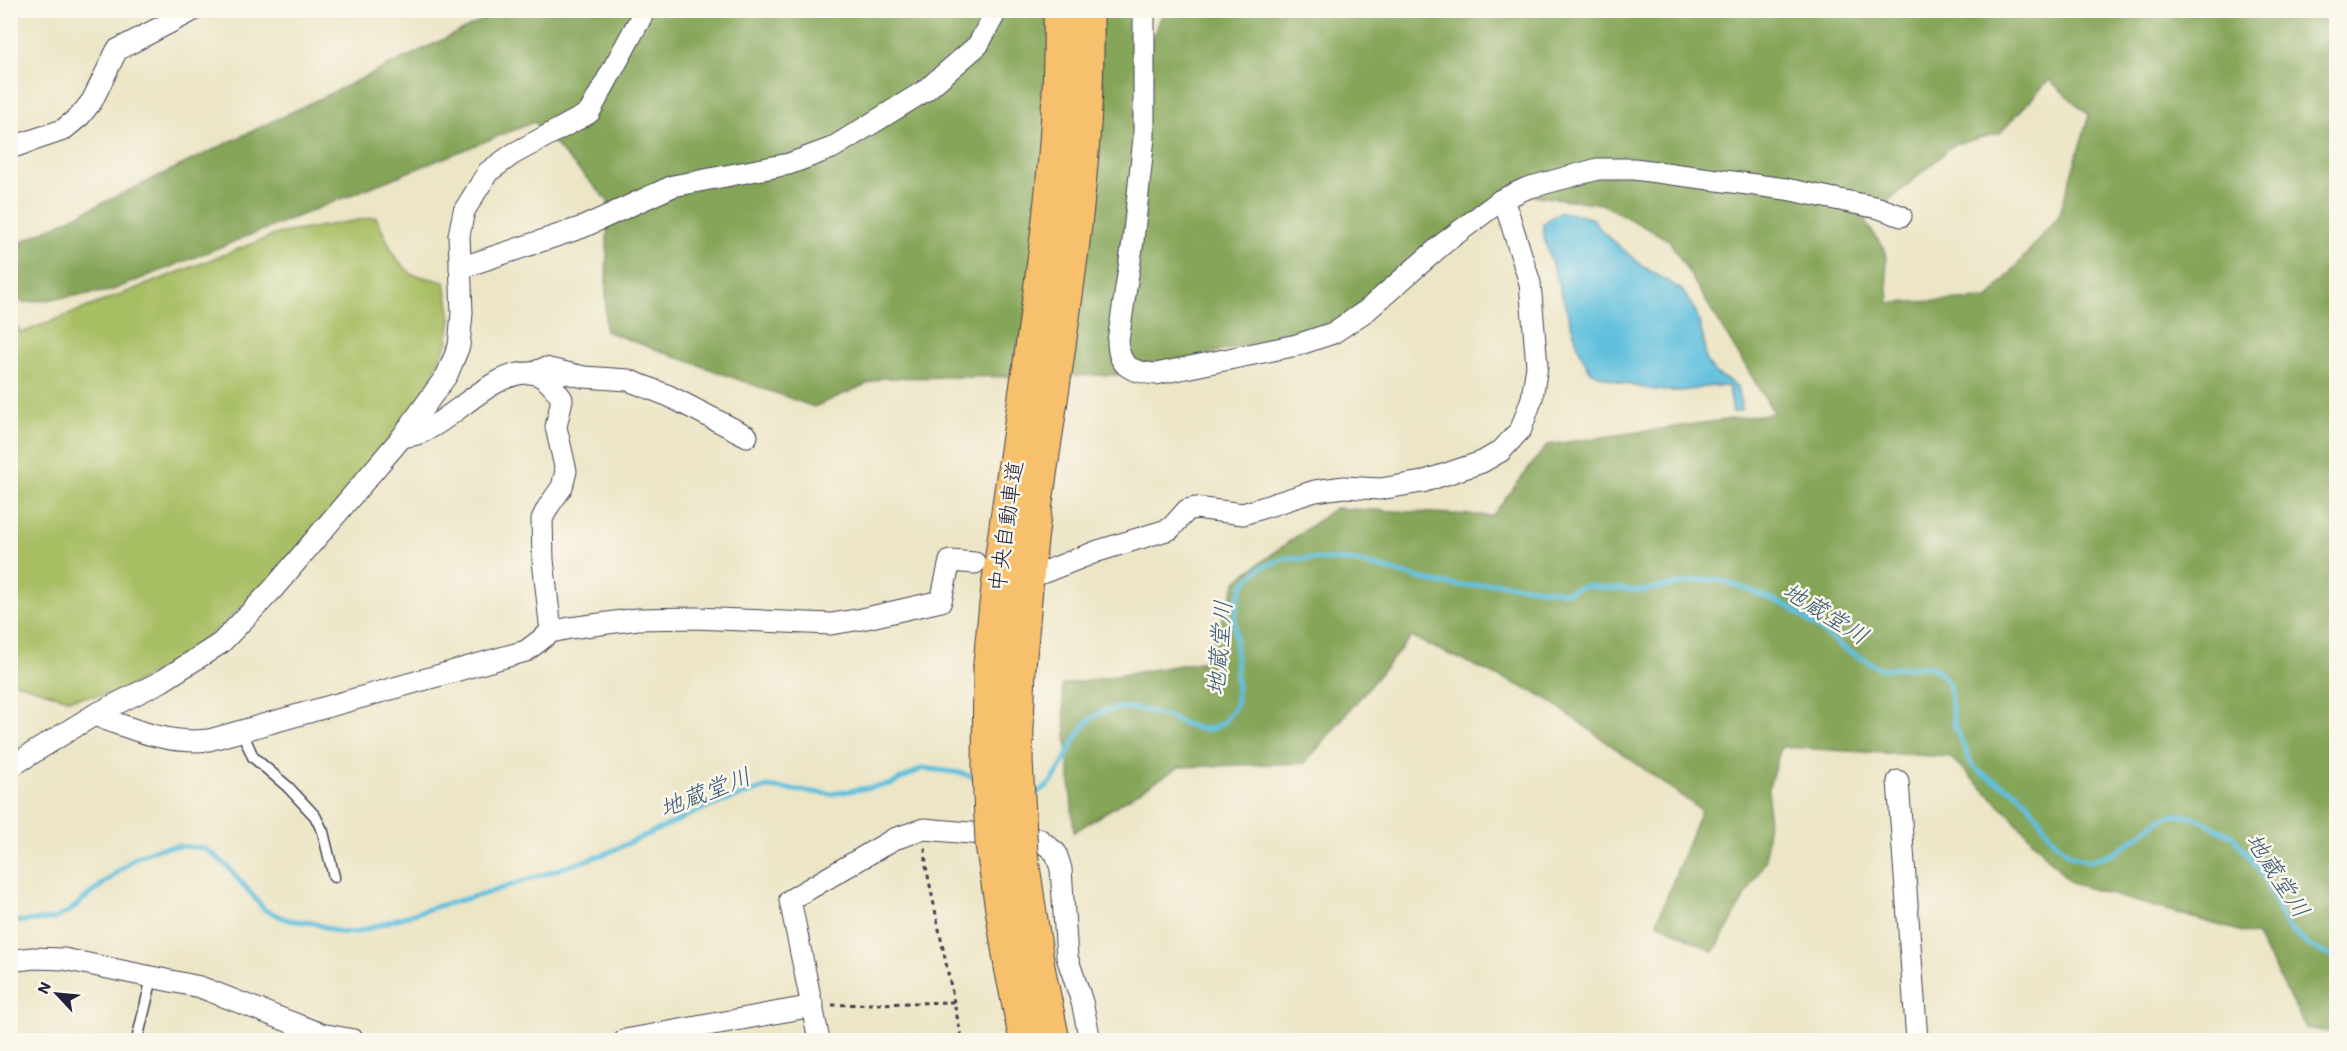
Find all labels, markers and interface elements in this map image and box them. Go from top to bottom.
street label: 中央自動車道 [983,459,1029,593]
water label: 地蔵堂川 [1778,575,1874,651]
water label: 地蔵堂川 [1200,599,1238,697]
water label: 地蔵堂川 [655,761,755,823]
water label: 地蔵堂川 [2240,827,2316,923]
north arrow [27,964,87,1024]
text: N [33,979,55,997]

